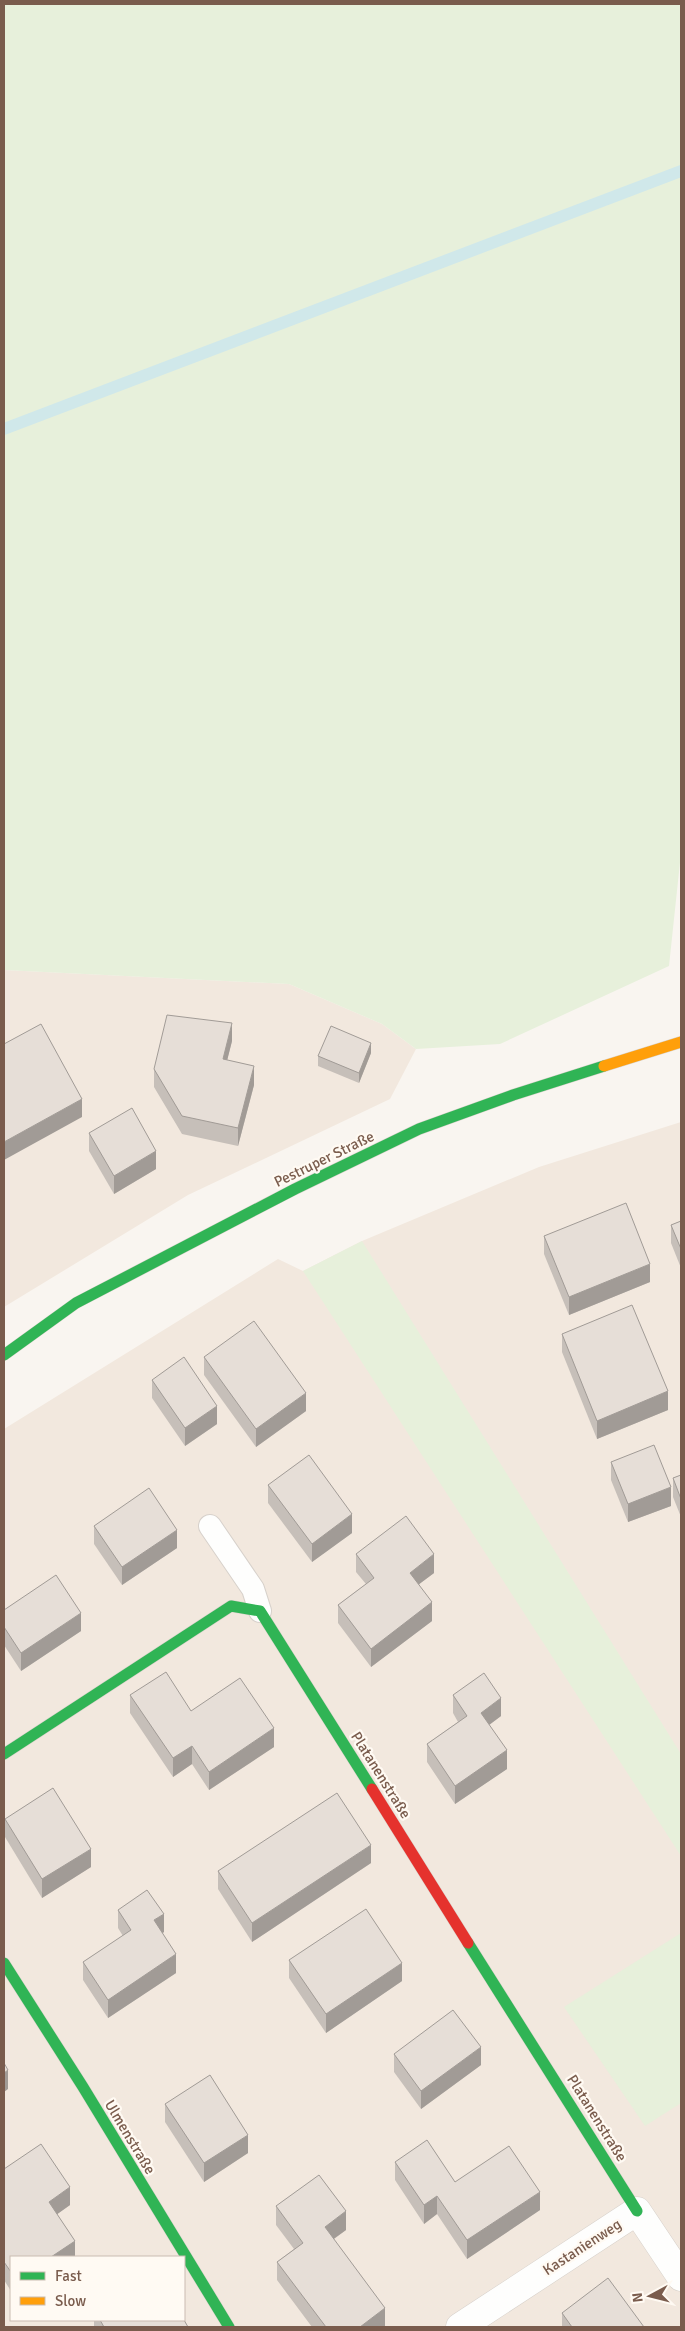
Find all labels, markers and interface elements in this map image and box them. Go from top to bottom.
street label: Pestruper Straße [271,1127,377,1191]
street label: Platanenstraße [347,1728,415,1822]
street label: Platanenstraße [563,2071,631,2165]
street label: Ulmenstraße [101,2096,159,2178]
street label: Kastanienweg [539,2215,625,2279]
legend [10,2256,185,2321]
text: Fast [55,2267,82,2285]
north arrow [625,2271,675,2321]
text: Slow [55,2292,86,2310]
text: N [629,2292,647,2303]

